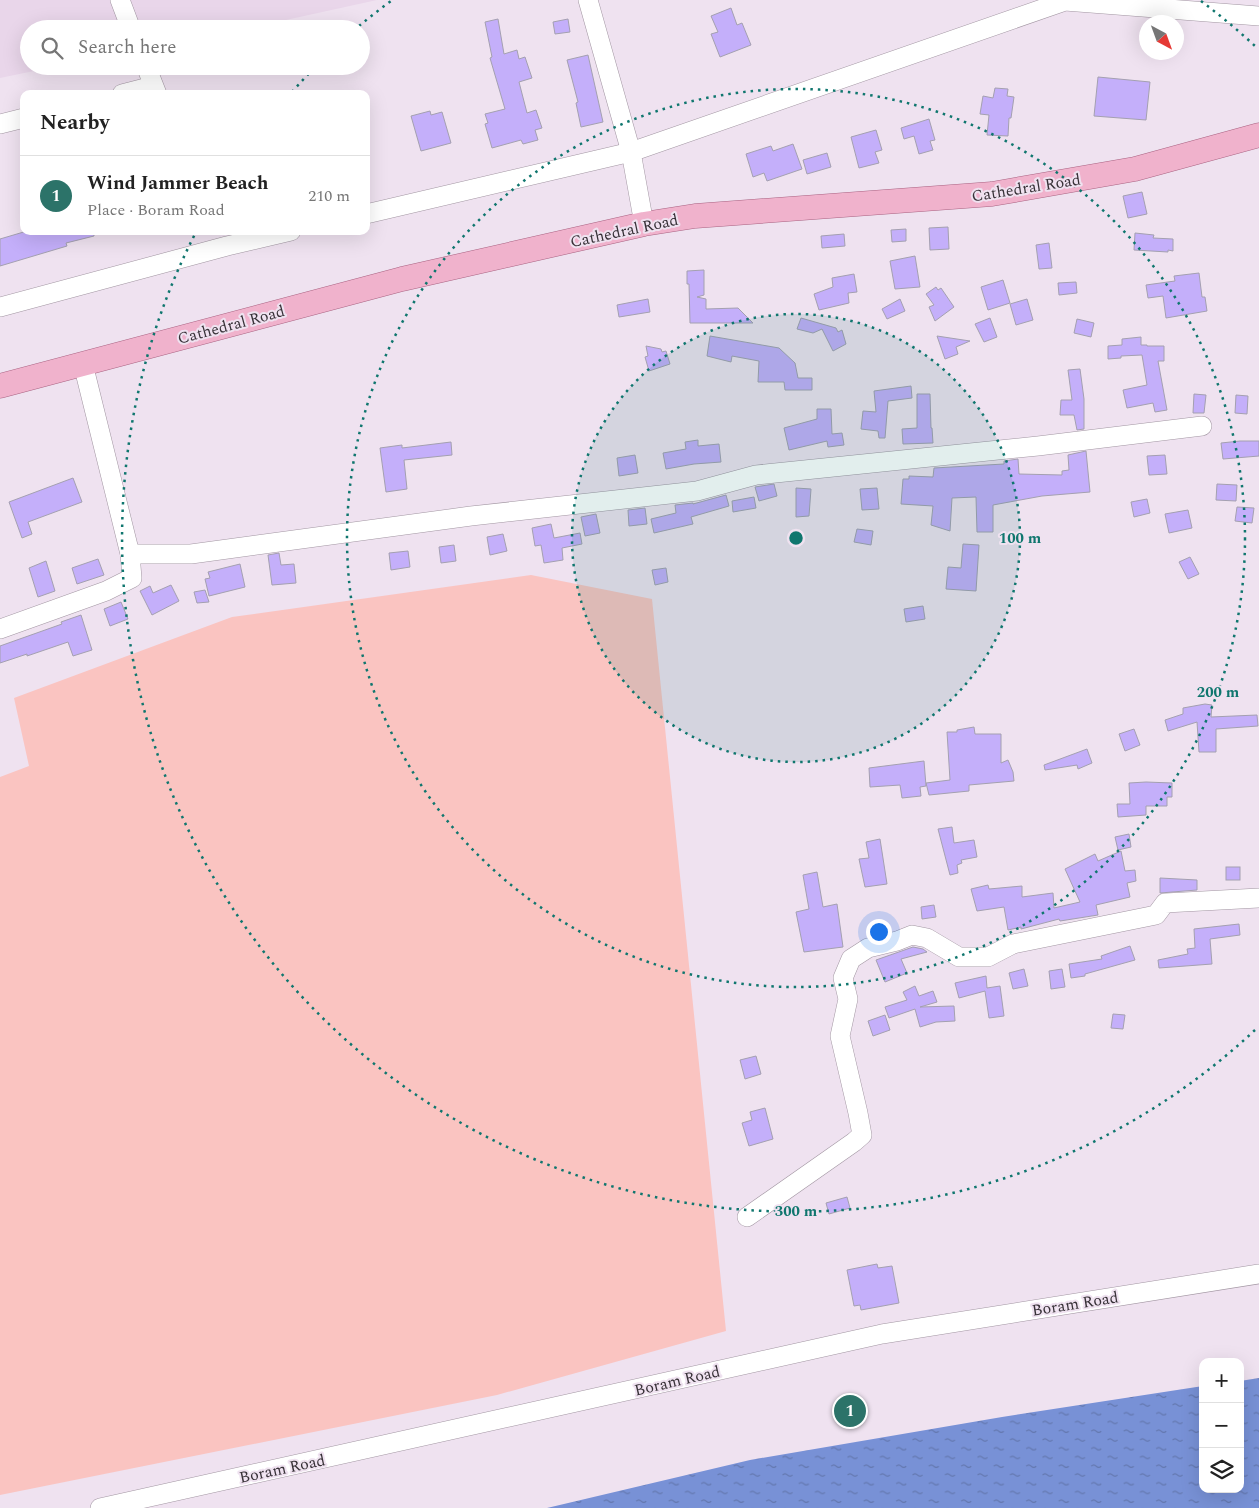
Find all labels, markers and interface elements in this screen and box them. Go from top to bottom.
north arrow [1139,15,1184,60]
search box [20,20,370,75]
text: Search here [78,33,177,62]
icon: search [38,34,66,62]
text: Nearby [40,107,110,139]
street label: Cathedral Road [970,168,1082,208]
text: Wind Jammer Beach [87,169,268,198]
text: 1 [52,184,60,208]
text: 210 m [308,184,350,208]
text: Place · Boram Road [87,198,225,222]
street label: Cathedral Road [568,208,681,254]
street label: Cathedral Road [175,299,288,351]
text: 100 m [999,527,1042,550]
centre of rings [787,529,805,547]
text: 200 m [1197,681,1240,704]
your location [866,919,892,945]
text: 300 m [775,1200,818,1223]
street label: Boram Road [1030,1285,1120,1323]
map controls [1199,1358,1244,1493]
button: + [1199,1358,1244,1403]
street label: Boram Road [632,1359,723,1403]
pin: 1 [834,1392,866,1430]
button: − [1199,1403,1244,1448]
street label: Boram Road [237,1448,328,1490]
button: layers [1199,1448,1244,1493]

